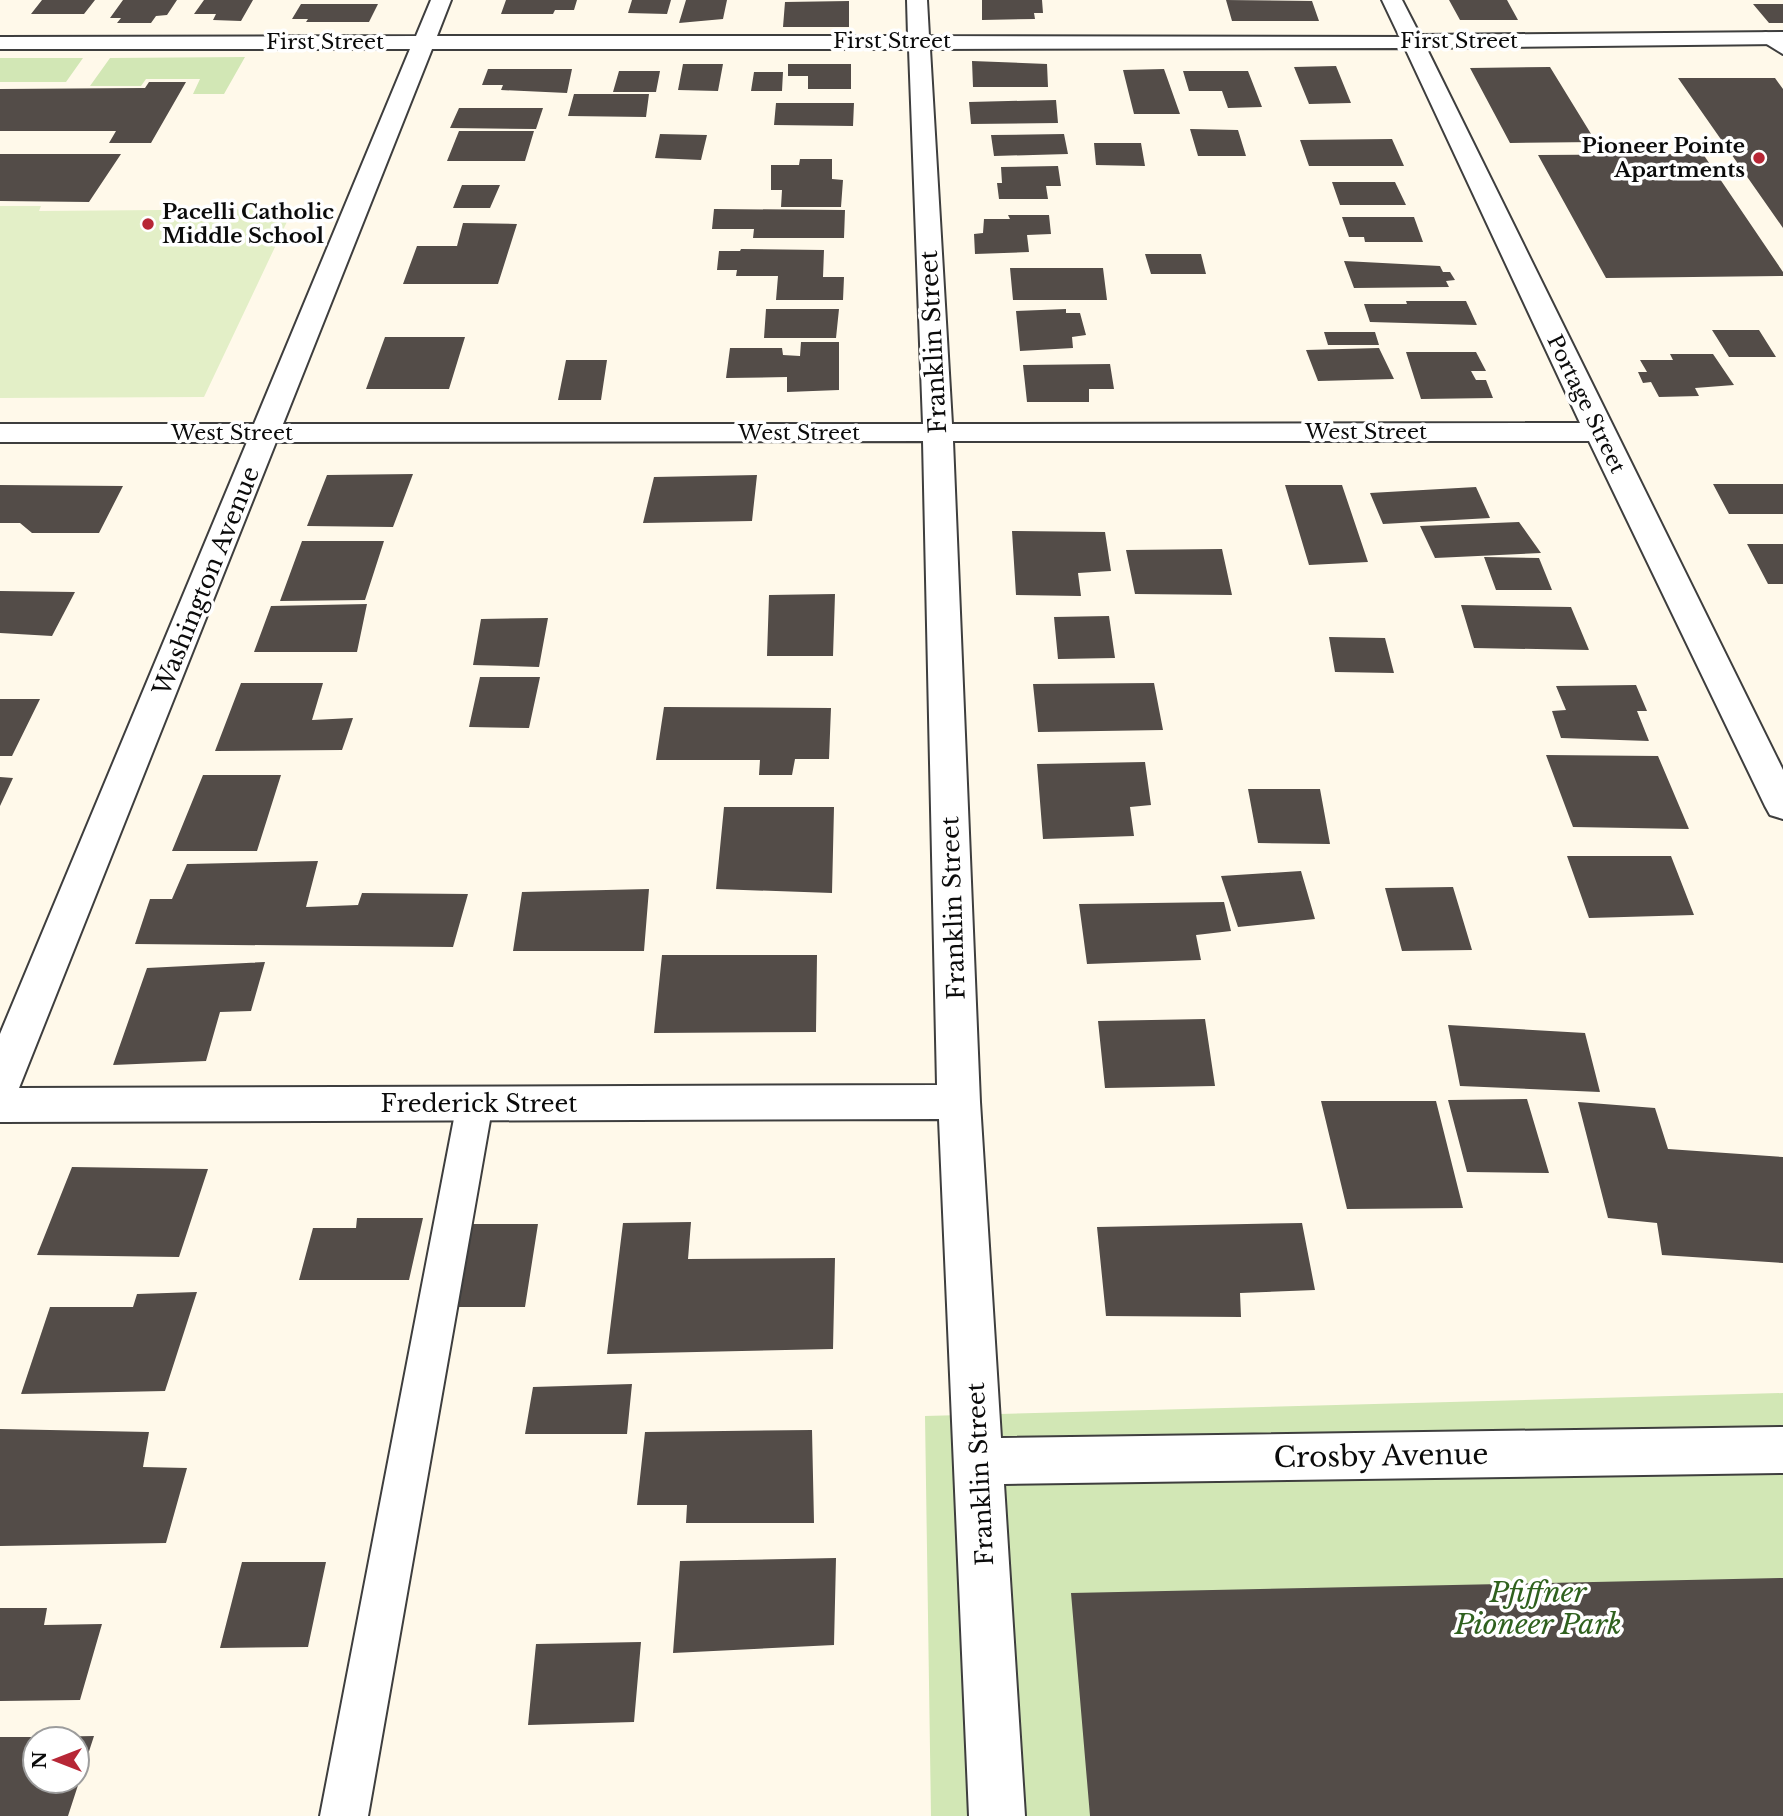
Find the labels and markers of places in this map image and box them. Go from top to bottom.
place label: Pioneer Pointe Apartments [1581,133,1745,183]
marker: Pioneer Pointe Apartments [1751,150,1767,166]
place label: Pacelli Catholic Middle School [162,199,334,249]
marker: Pacelli Catholic Middle School [140,216,156,232]

